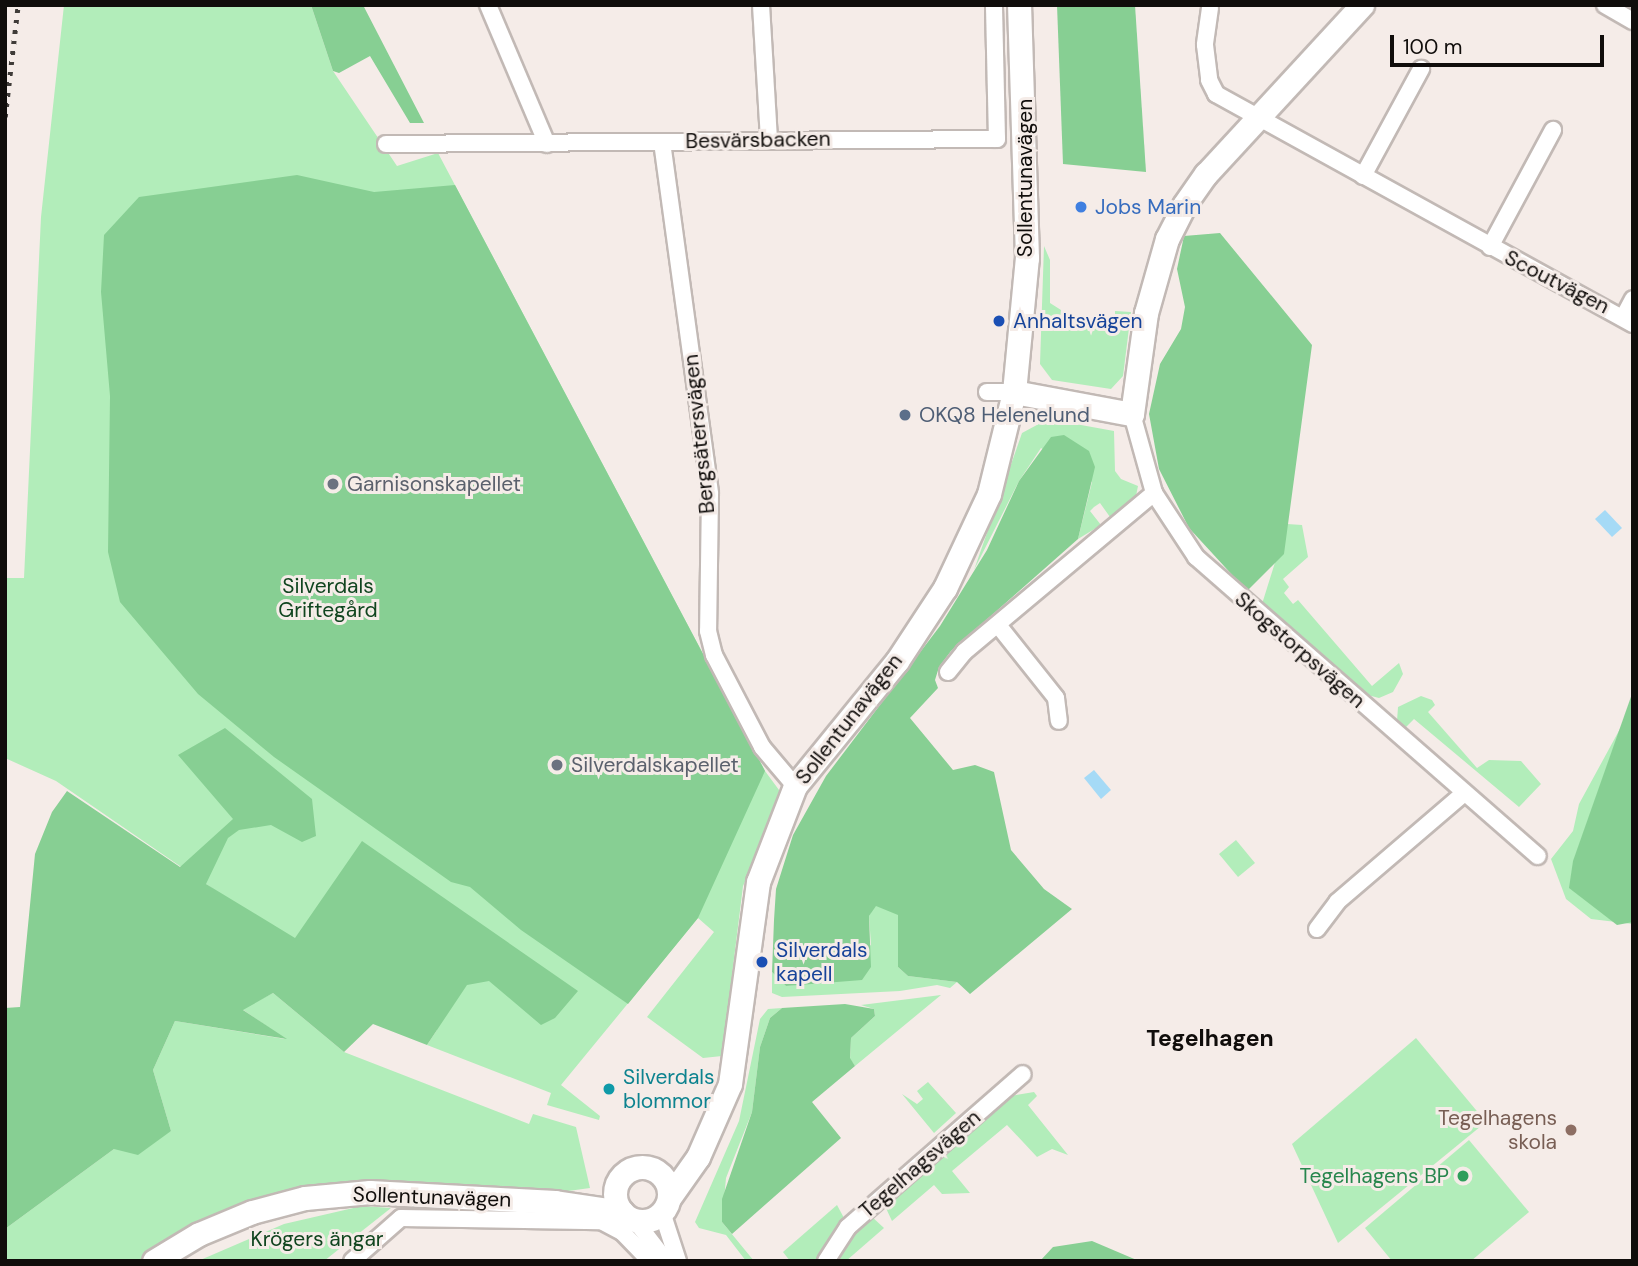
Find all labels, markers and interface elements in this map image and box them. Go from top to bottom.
scale bar [1393,21,1606,65]
text: 100 m [1403,33,1463,61]
street label: Sollentunavägen [1012,99,1038,257]
street label: Besvärsbacken [685,126,831,154]
place label: Jobs Marin [1095,194,1201,220]
marker: Jobs Marin [1073,199,1089,215]
street label: Scoutvägen [1500,245,1614,319]
place label: Anhaltsvägen [1013,308,1143,334]
marker: Anhaltsvägen [991,313,1007,329]
street label: Bergsätersvägen [678,353,720,515]
place label: OKQ8 Helenelund [919,402,1090,428]
marker: OKQ8 Helenelund [897,407,913,423]
place label: Garnisonskapellet [347,471,521,497]
marker: Garnisonskapellet [325,476,341,492]
park label: Silverdals Griftegård [278,573,378,623]
street label: Skogstorpsvägen [1230,587,1370,713]
street label: Sollentunavägen [790,649,908,789]
place label: Silverdalskapellet [571,752,739,778]
marker: Silverdalskapellet [549,757,565,773]
place label: Silverdals kapell [776,937,868,987]
marker: Silverdals kapell [754,954,770,970]
district label: Tegelhagen [1146,1024,1274,1052]
place label: Silverdals blommor [623,1064,715,1114]
marker: Silverdals blommor [601,1081,617,1097]
street label: Tegelhagsvägen [854,1105,986,1223]
place label: Tegelhagens skola [1438,1105,1557,1155]
marker: Tegelhagens skola [1563,1122,1579,1138]
place label: Tegelhagens BP [1300,1163,1449,1189]
marker: Tegelhagens BP [1455,1168,1471,1184]
street label: Sollentunavägen [352,1182,512,1212]
park label: Krögers ängar [250,1226,384,1252]

